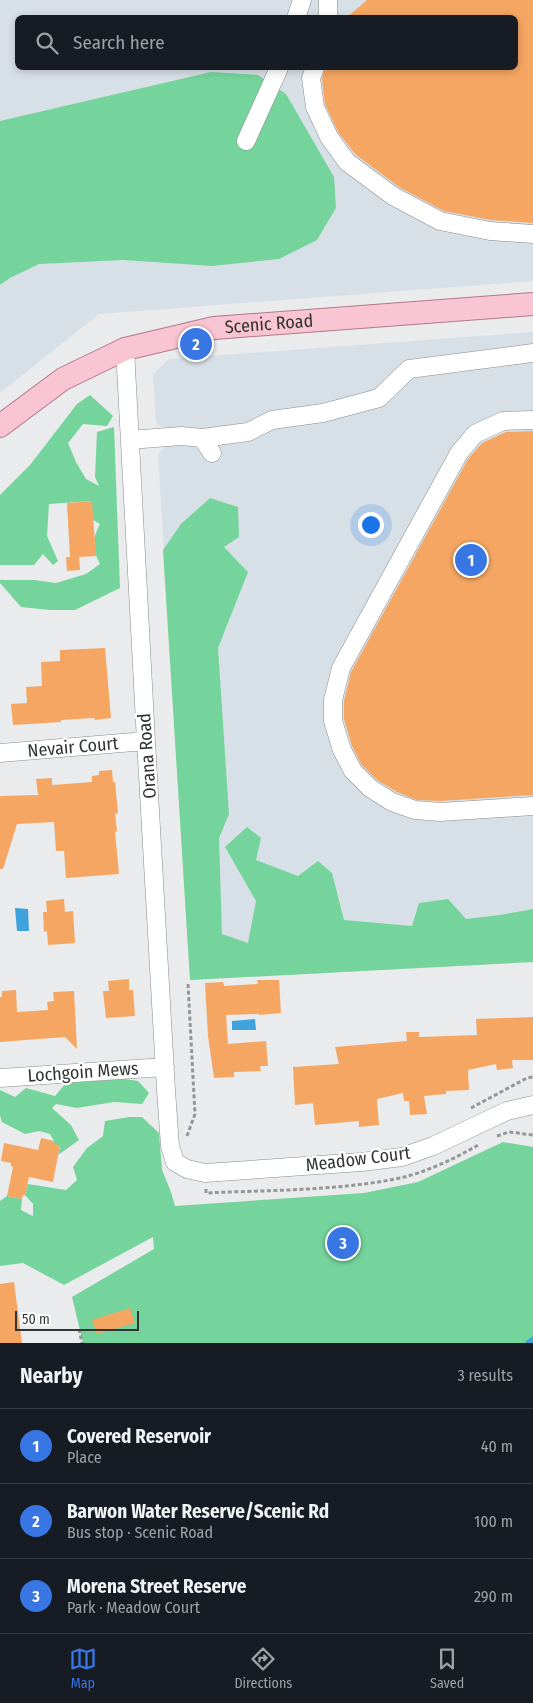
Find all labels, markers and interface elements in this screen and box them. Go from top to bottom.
search box [15,15,518,70]
icon: search [33,29,61,57]
text: Search here [73,31,165,54]
street label: Scenic Road [224,310,314,338]
pin: 2 [180,325,212,363]
your location [358,512,384,538]
pin: 1 [455,541,487,579]
street label: Orana Road [133,712,161,800]
street label: Nevair Court [27,732,119,762]
street label: Lochgoin Mews [27,1057,140,1087]
street label: Meadow Court [304,1142,412,1176]
pin: 3 [327,1224,359,1262]
scale bar [15,1308,139,1331]
text: 50 m [22,1311,50,1328]
text: Nearby [20,1363,82,1389]
text: 3 results [457,1366,513,1385]
text: Covered Reservoir [67,1425,211,1448]
text: 1 [33,1437,39,1456]
text: 40 m [481,1437,513,1456]
text: Place [67,1448,102,1467]
text: Barwon Water Reserve/Scenic Rd [67,1500,329,1523]
text: 2 [32,1512,40,1531]
text: 100 m [474,1512,513,1531]
text: Bus stop · Scenic Road [67,1523,213,1542]
text: Morena Street Reserve [67,1575,246,1598]
text: 3 [32,1587,40,1606]
text: 290 m [474,1587,513,1606]
text: Park · Meadow Court [67,1598,200,1617]
tab: Map [69,1645,97,1692]
tab: Directions [234,1645,292,1692]
tab: Saved [430,1645,464,1692]

